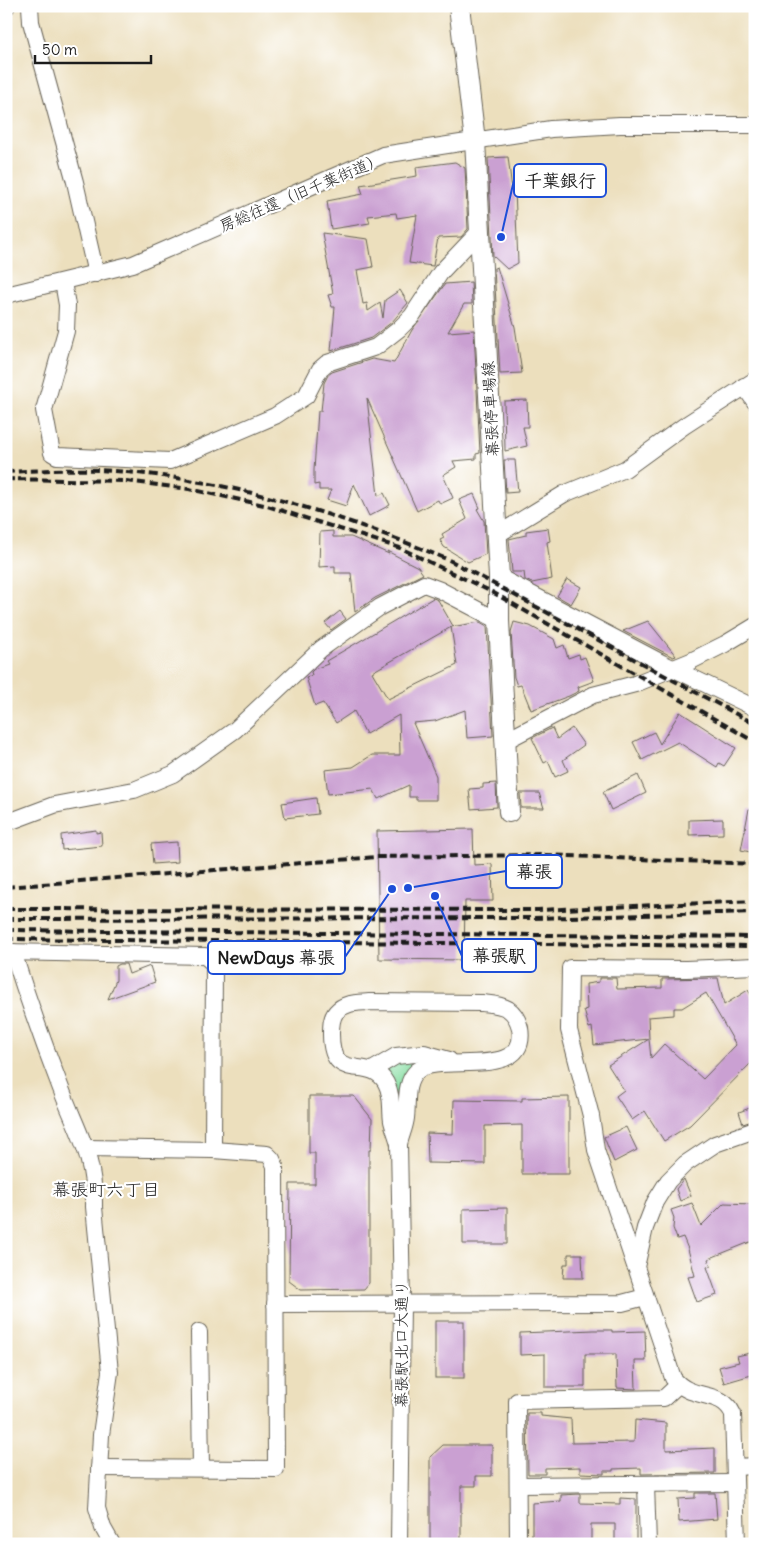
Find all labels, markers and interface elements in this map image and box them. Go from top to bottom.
scale bar [35,32,151,64]
text: 50 m [42,40,77,59]
street label: 房総往還（旧千葉街道） [216,148,386,236]
callout: 千葉銀行 [514,164,606,197]
text: 千葉銀行 [524,169,596,192]
street label: 幕張停車場線 [478,361,502,457]
callout: 幕張 [506,855,562,888]
text: 幕張 [516,860,552,883]
callout: 幕張駅 [462,939,536,972]
callout: NewDays 幕張 [208,941,345,974]
text: 幕張駅 [472,944,526,967]
text: NewDays 幕張 [217,946,335,969]
district label: 幕張町六丁目 [52,1178,160,1201]
street label: 幕張駅北口大通り [391,1280,411,1408]

